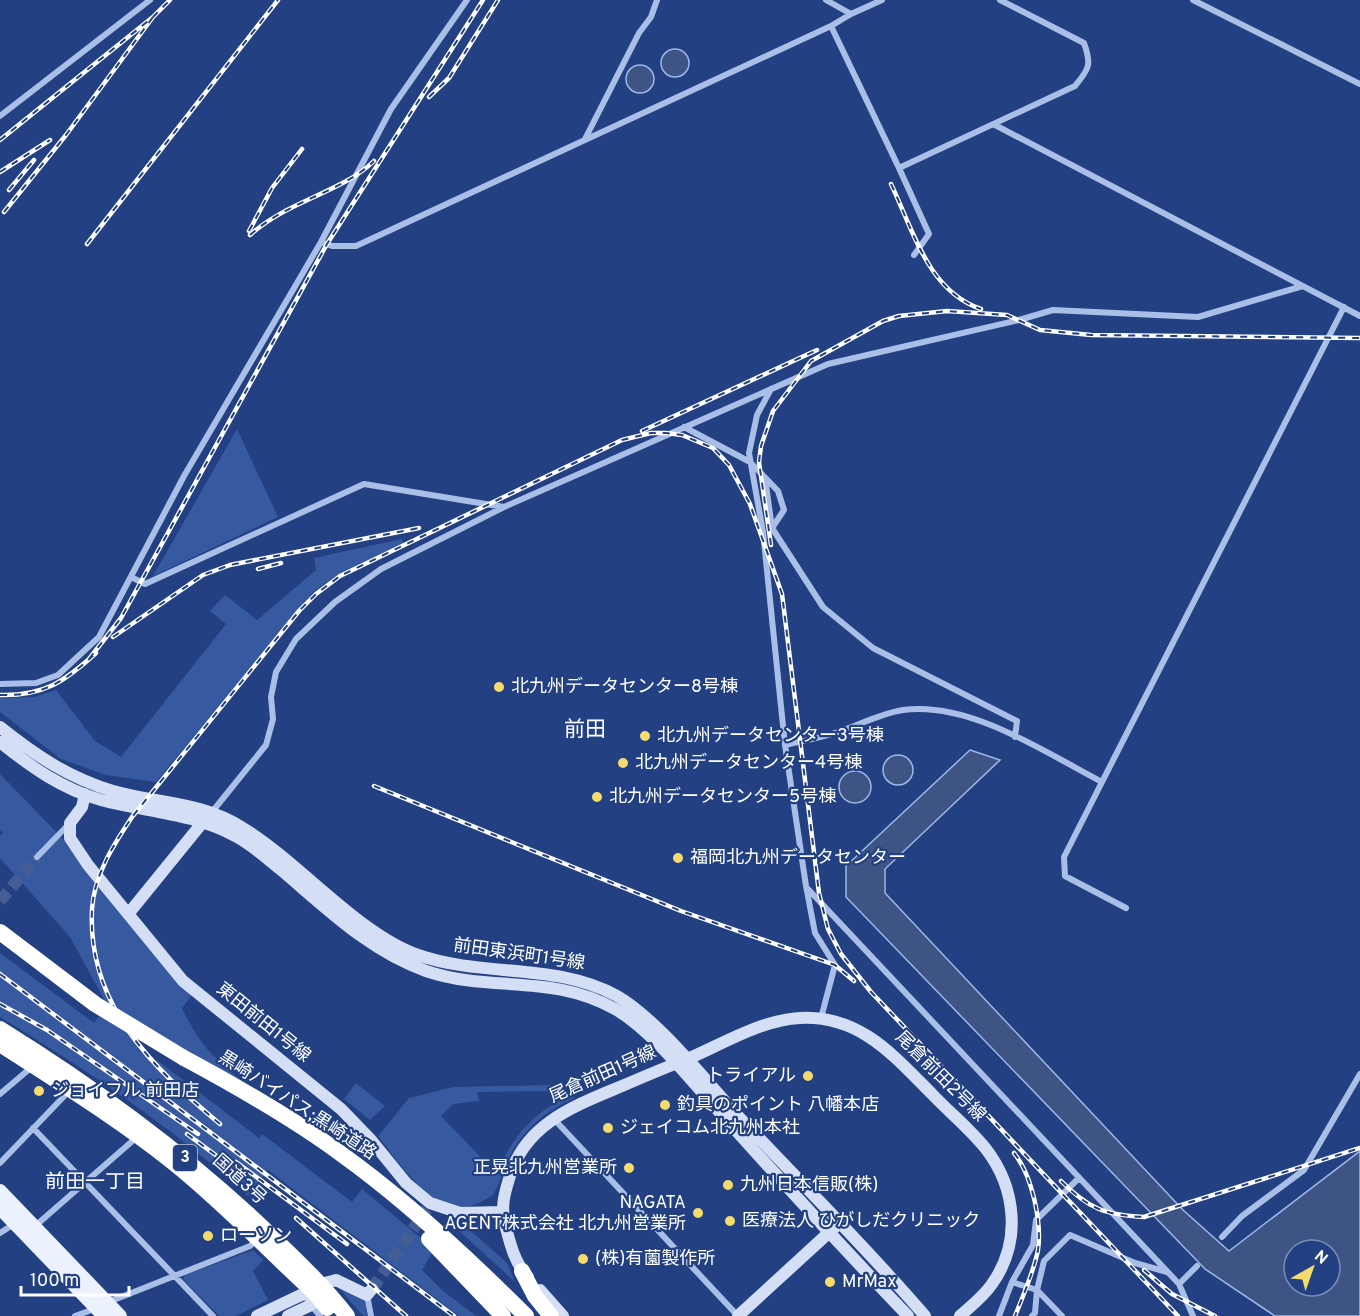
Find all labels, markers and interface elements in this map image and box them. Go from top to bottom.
place label: 北九州データセンター8号棟 [511,676,738,699]
marker: 北九州データセンター8号棟 [492,680,506,694]
district label: 前田 [564,717,606,744]
place label: 北九州データセンター3号棟 [657,725,884,748]
marker: 北九州データセンター3号棟 [638,729,652,743]
place label: 北九州データセンター4号棟 [635,752,862,775]
marker: 北九州データセンター4号棟 [616,756,630,770]
place label: 北九州データセンター5号棟 [609,786,836,809]
marker: 北九州データセンター5号棟 [590,790,604,804]
place label: 福岡北九州データセンター [690,847,906,870]
marker: 福岡北九州データセンター [671,851,685,865]
street label: 前田東浜町1号線 [452,934,586,976]
street label: 東田前田1号線 [211,978,315,1068]
street label: 尾倉前田2号線 [890,1027,990,1127]
street label: 尾倉前田1号線 [546,1041,660,1109]
street label: 黒崎バイパス;黒崎道路 [214,1046,380,1166]
place label: トライアル [706,1065,796,1088]
marker: トライアル [801,1069,815,1083]
place label: ジョイフル 前田店 [51,1080,199,1103]
marker: ジョイフル 前田店 [32,1084,46,1098]
place label: 釣具のポイント 八幡本店 [677,1094,879,1117]
marker: 釣具のポイント 八幡本店 [658,1098,672,1112]
place label: ジェイコム北九州本社 [620,1117,800,1140]
marker: ジェイコム北九州本社 [601,1121,615,1135]
road number: 3 [173,1145,197,1171]
street label: 国道3号 [207,1150,271,1210]
place label: 正晃北九州営業所 [473,1157,617,1180]
marker: 正晃北九州営業所 [622,1161,636,1175]
district label: 前田一丁目 [45,1170,145,1196]
place label: 九州日本信販(株) [740,1174,878,1197]
marker: 九州日本信販(株) [721,1178,735,1192]
place label: NAGATA AGENT株式会社 北九州営業所 [444,1192,686,1236]
marker: NAGATA AGENT株式会社 北九州営業所 [691,1206,705,1220]
place label: 医療法人 ひがしだクリニック [742,1210,980,1233]
marker: 医療法人 ひがしだクリニック [723,1214,737,1228]
place label: ローソン [220,1225,292,1248]
marker: ローソン [201,1229,215,1243]
north arrow [1282,1238,1342,1298]
text: N [1310,1247,1331,1269]
place label: (株)有薗製作所 [595,1248,715,1271]
marker: (株)有薗製作所 [576,1252,590,1266]
scale bar [21,1259,129,1297]
text: 100 m [30,1270,79,1293]
place label: MrMax [842,1271,896,1294]
marker: MrMax [823,1275,837,1289]

